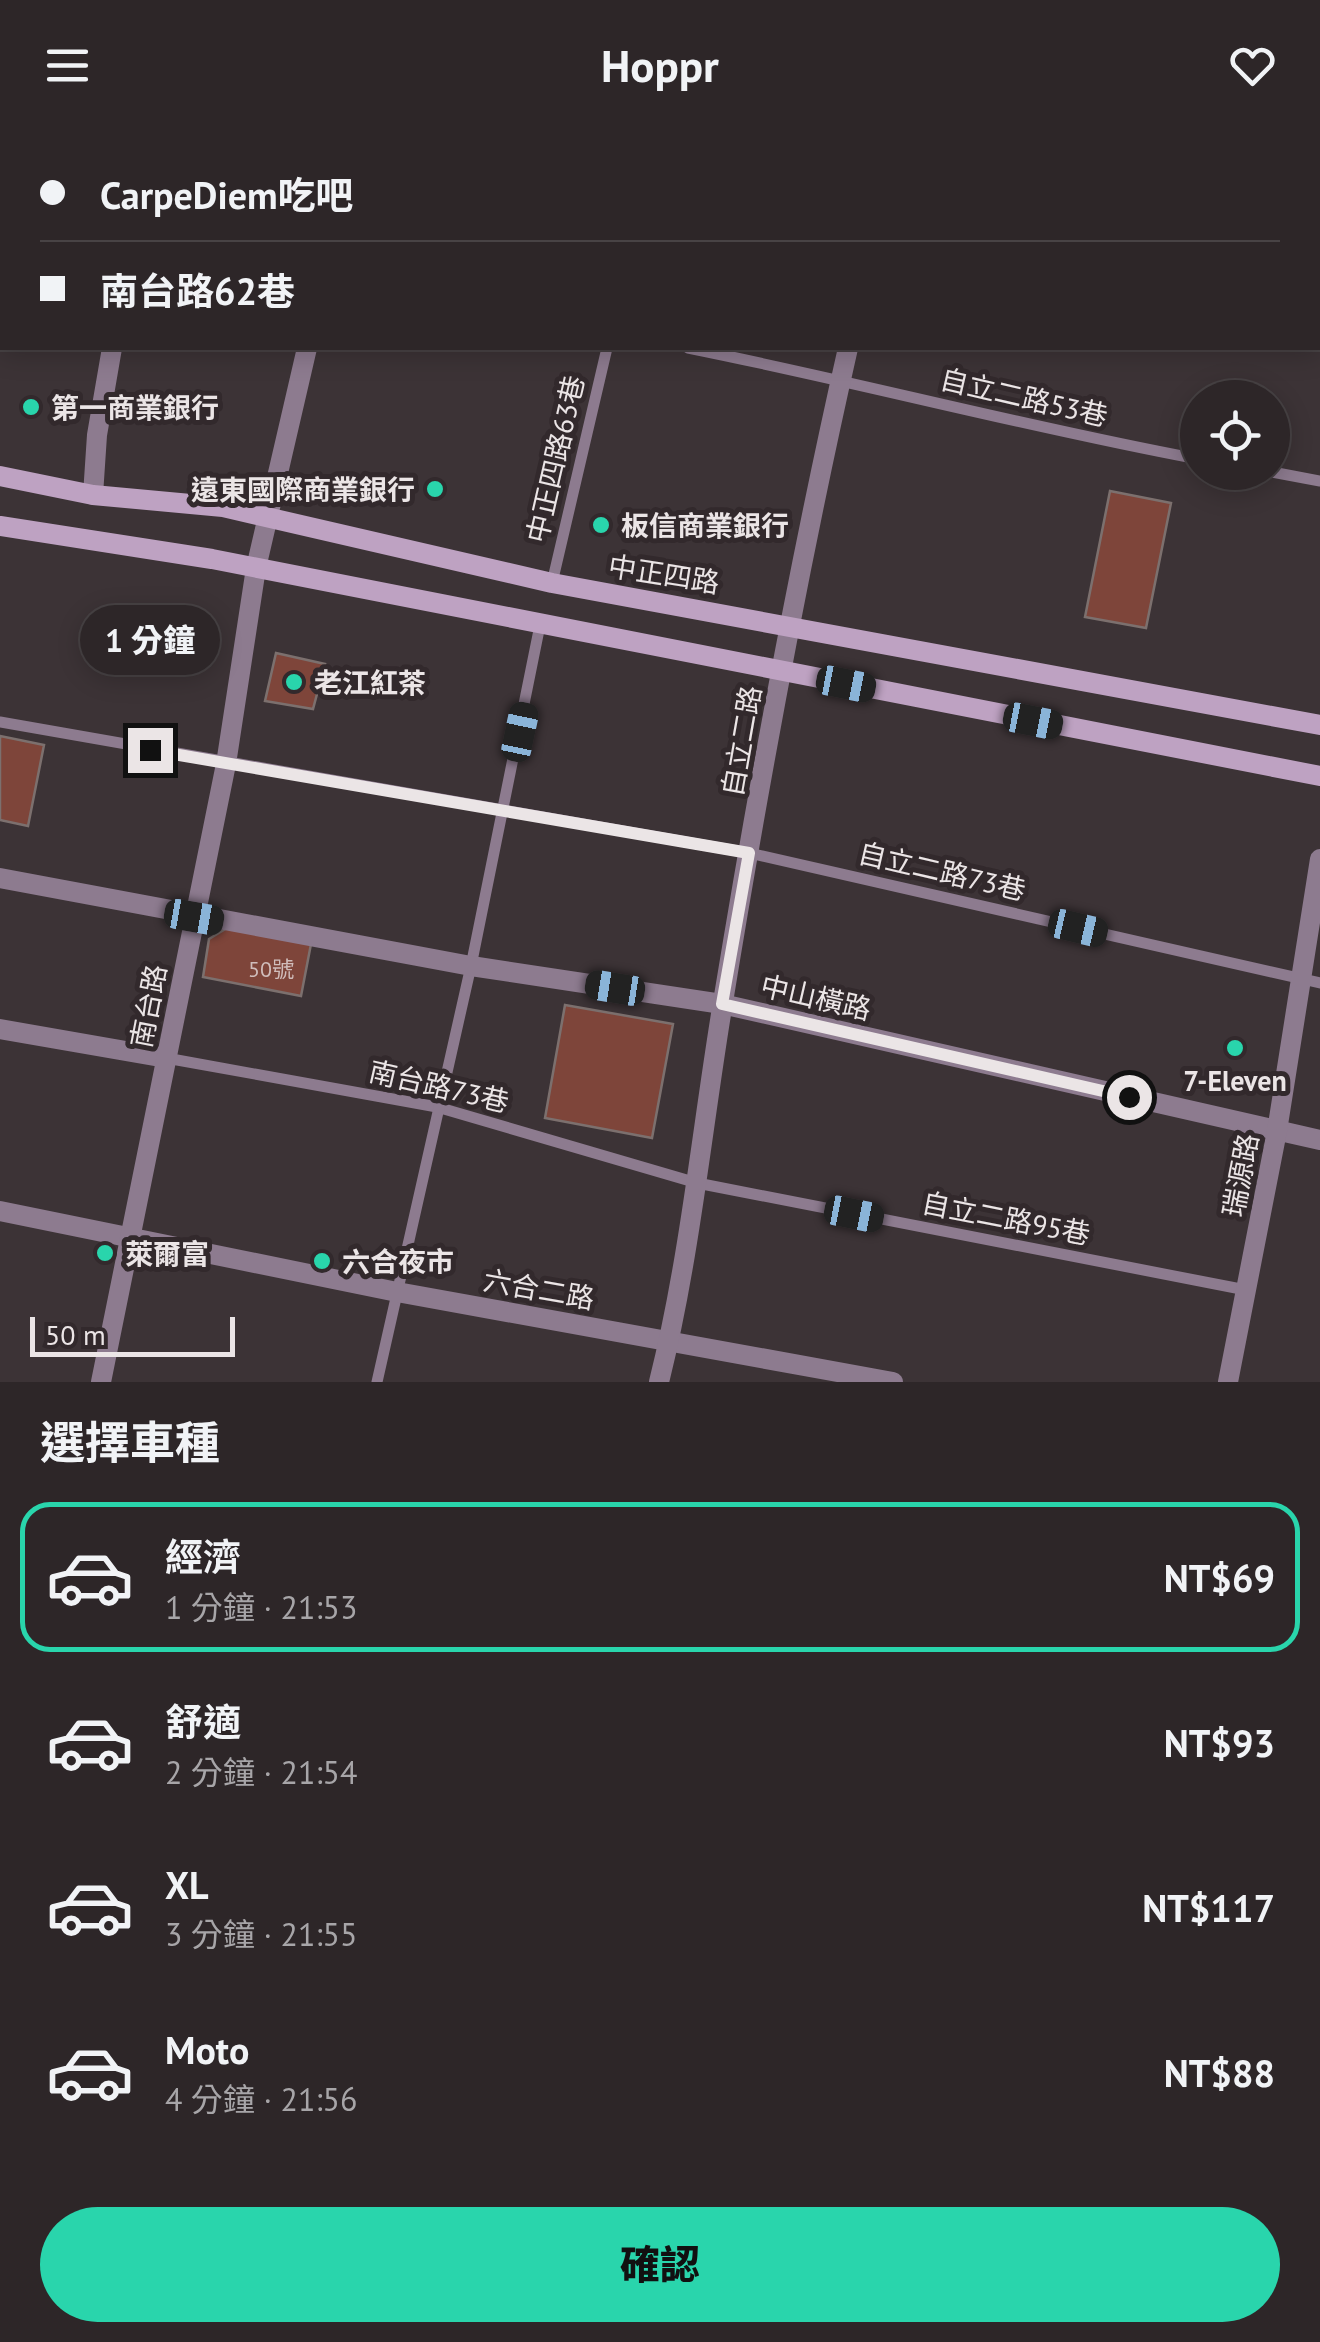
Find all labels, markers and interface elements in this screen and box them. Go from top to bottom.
text: Hoppr [601,36,719,94]
icon: menu [40,38,95,93]
icon: heart [1225,38,1280,93]
text: CarpeDiem吃吧 [100,170,354,219]
text: 南台路62巷 [100,266,295,315]
street label: 自立二路53巷 [937,360,1111,434]
street label: 中正四路63巷 [518,372,592,546]
map controls [1180,380,1290,490]
button: locate [1180,380,1290,490]
place label: 第一商業銀行 [51,389,219,426]
marker: 第一商業銀行 [20,396,42,418]
place label: 遠東國際商業銀行 [191,471,415,508]
marker: 遠東國際商業銀行 [424,478,446,500]
place label: 板信商業銀行 [621,507,789,544]
marker: 板信商業銀行 [590,514,612,536]
street label: 中正四路 [606,547,722,601]
callout: 1 分鐘 [80,605,220,675]
text: 1 分鐘 [105,619,195,661]
place label: 老江紅茶 [314,664,426,701]
car [814,664,878,704]
marker: 老江紅茶 [283,671,305,693]
street label: 自立二路 [713,683,769,799]
car [499,700,541,764]
car [1001,701,1065,741]
route end [128,728,173,773]
street label: 自立二路73巷 [855,834,1029,908]
car [162,897,226,937]
car [1045,907,1111,949]
house number: 50號 [248,955,294,983]
street label: 南台路 [122,961,174,1051]
street label: 中山橫路 [757,966,875,1028]
car [583,968,647,1008]
marker: 7-Eleven [1224,1037,1246,1059]
street label: 南台路73巷 [365,1052,513,1120]
place label: 7-Eleven [1183,1062,1287,1099]
route start [1107,1075,1152,1120]
street label: 瑞源路 [1214,1130,1266,1220]
street label: 自立二路95巷 [919,1184,1093,1252]
car [822,1194,886,1234]
place label: 萊爾富 [125,1235,209,1272]
marker: 萊爾富 [94,1242,116,1264]
place label: 六合夜市 [342,1243,454,1280]
marker: 六合夜市 [311,1250,333,1272]
street label: 六合二路 [481,1261,597,1317]
scale bar [30,1312,235,1356]
text: 50 m [45,1316,106,1353]
text: 選擇車種 [40,1413,220,1471]
icon: car [45,1532,135,1622]
text: 經濟 [165,1532,241,1581]
text: NT$69 [1164,1553,1275,1602]
text: 1 分鐘 · 21:53 [165,1586,357,1628]
icon: car [45,1697,135,1787]
text: 舒適 [165,1697,241,1746]
text: NT$93 [1164,1718,1275,1767]
text: 2 分鐘 · 21:54 [165,1751,357,1793]
text: XL [165,1860,209,1909]
icon: car [45,1862,135,1952]
text: NT$117 [1142,1883,1275,1932]
text: 3 分鐘 · 21:55 [165,1913,357,1955]
text: Moto [165,2025,249,2074]
icon: car [45,2027,135,2117]
text: NT$88 [1164,2048,1275,2097]
text: 4 分鐘 · 21:56 [165,2078,357,2120]
button: 確認 [40,2207,1280,2322]

